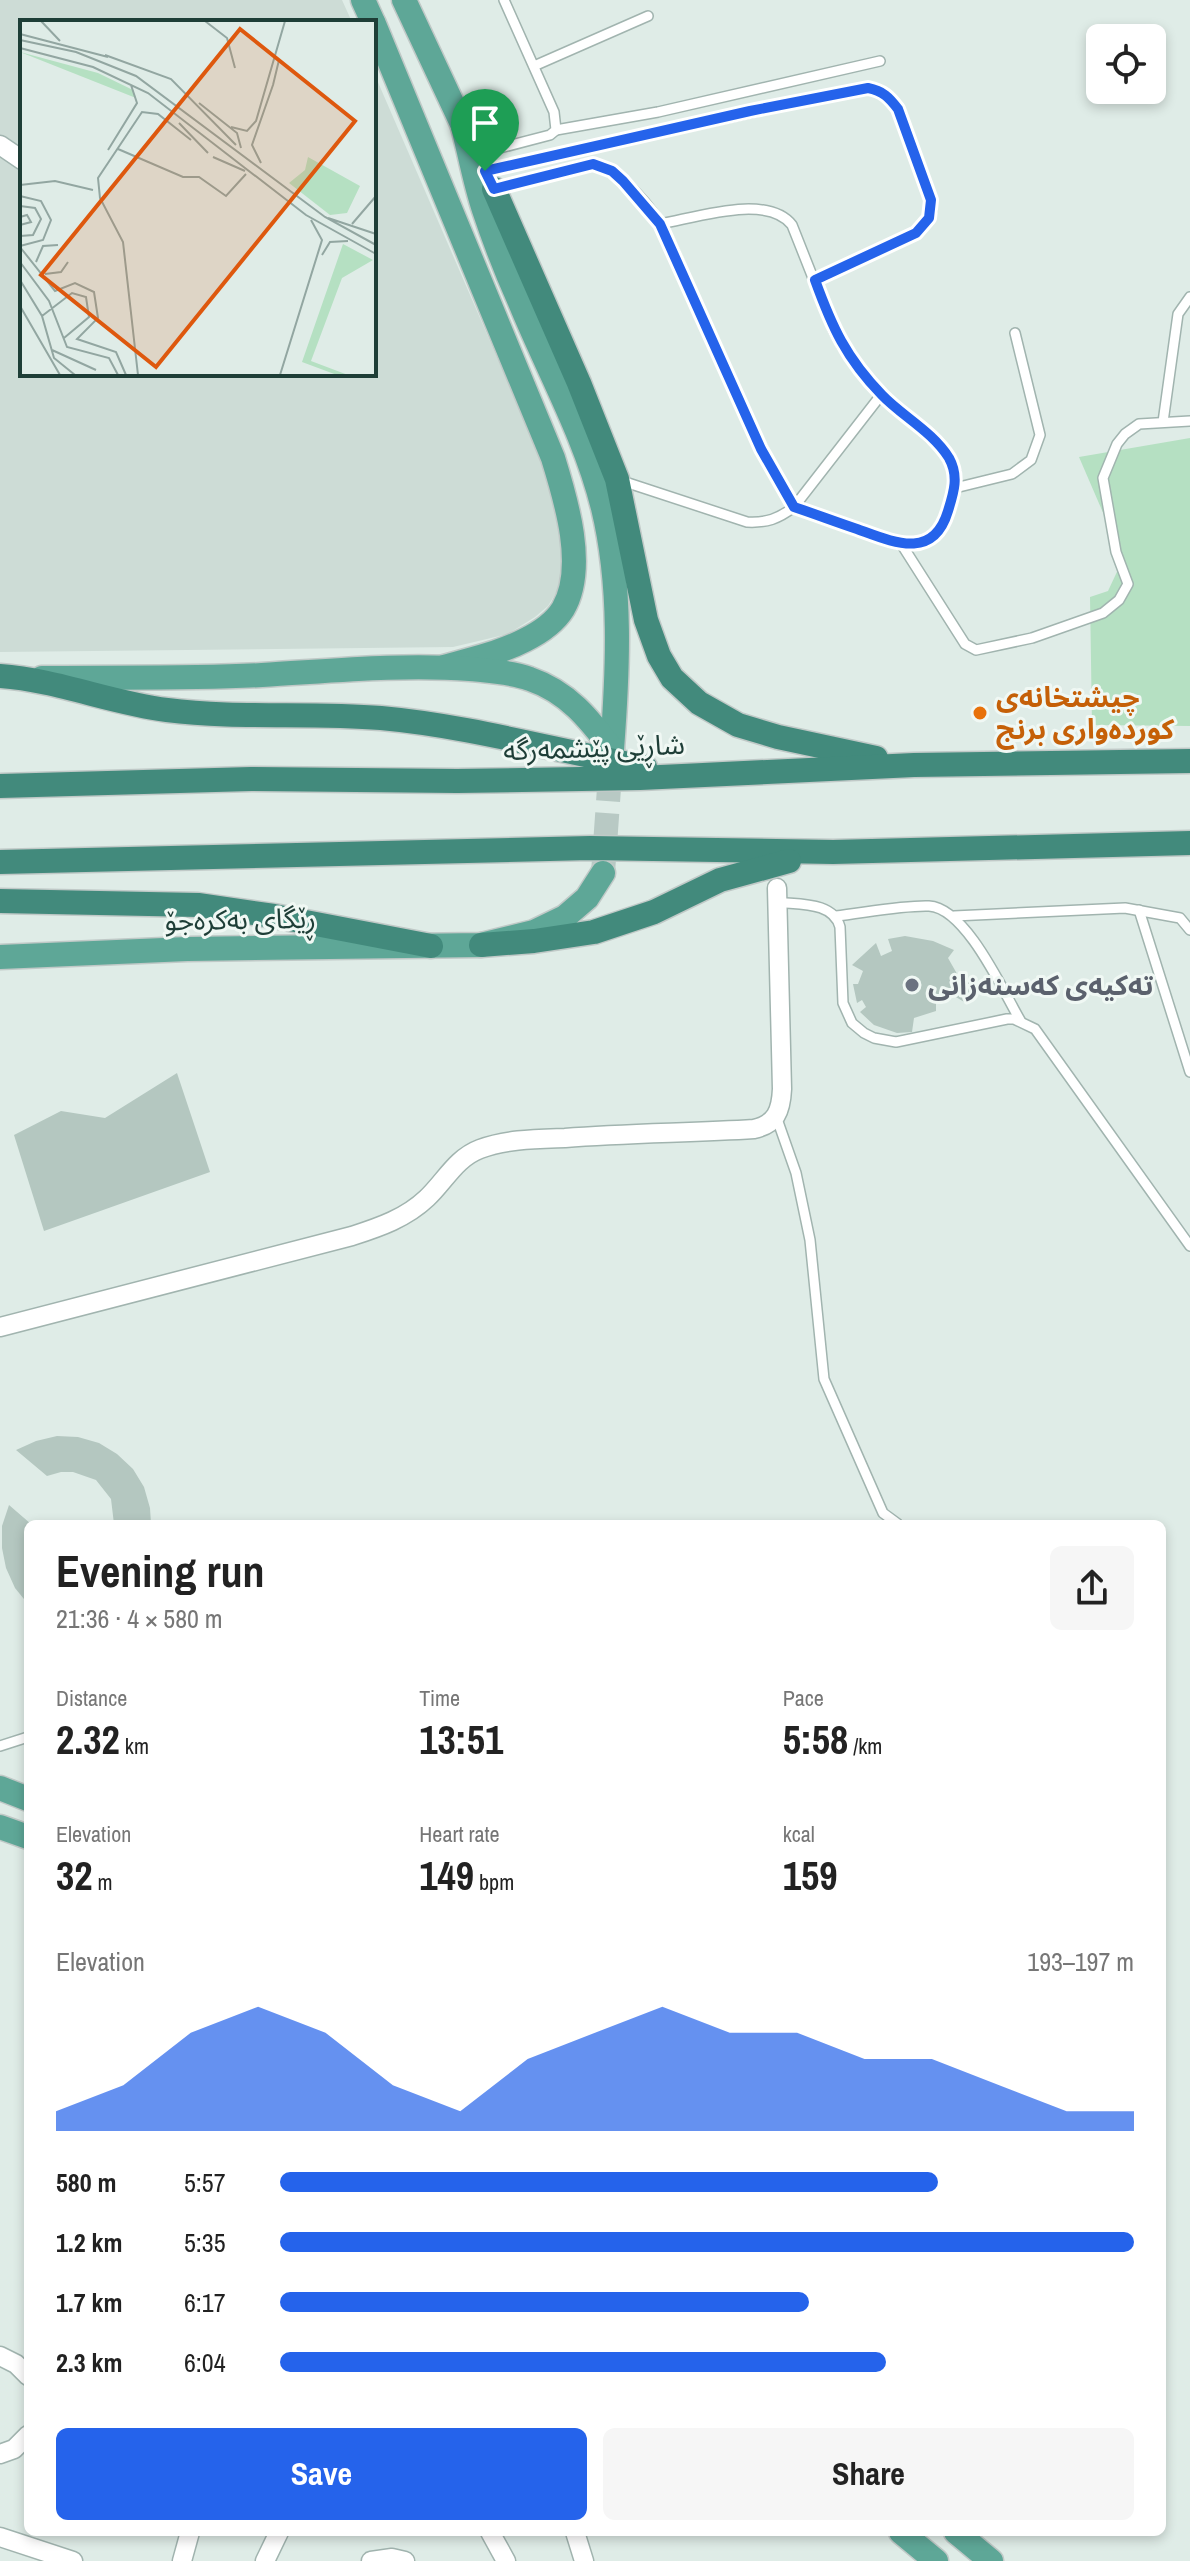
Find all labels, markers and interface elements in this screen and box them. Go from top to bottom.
inset map [20,20,376,376]
map controls [1086,24,1166,104]
button: locate [1086,24,1166,104]
pin [451,89,519,171]
icon: arrive [463,101,507,145]
place label: چيشتخانەی کوردەواری برنج [996,678,1175,750]
marker: چيشتخانەی کوردەواری برنج [971,704,989,722]
street label: شاڕێی پێشمەرگە [503,725,686,774]
street label: ڕێگای بەکرەجۆ [164,899,316,944]
place label: تەکیەی کەسنەزانی [928,966,1154,1004]
marker: تەکیەی کەسنەزانی [903,976,921,994]
text: Evening run [56,1541,265,1601]
button: share [1050,1546,1134,1630]
text: 21:36 · 4 × 580 m [56,1601,223,1636]
text: Distance [56,1683,127,1713]
text: Time [419,1683,460,1713]
text: Pace [783,1683,824,1713]
text: 2.32 [56,1713,120,1766]
text: 13:51 [419,1713,503,1766]
text: 5:58 [783,1713,848,1766]
text: km [120,1731,149,1761]
text: /km [848,1731,882,1761]
text: Elevation [56,1819,131,1849]
text: Heart rate [419,1819,500,1849]
text: kcal [783,1819,815,1849]
text: 32 [56,1849,92,1902]
text: 149 [419,1849,474,1902]
text: 159 [783,1849,837,1902]
text: m [92,1867,113,1897]
text: bpm [474,1867,514,1897]
text: Elevation [56,1944,145,1979]
text: 193–197 m [1027,1944,1134,1979]
text: 580 m [56,2165,116,2200]
text: 5:57 [184,2165,226,2200]
text: 1.2 km [56,2225,122,2260]
text: 5:35 [184,2225,226,2260]
text: 1.7 km [56,2285,122,2320]
text: 6:17 [184,2285,226,2320]
text: 2.3 km [56,2345,122,2380]
text: 6:04 [184,2345,226,2380]
button: Save [56,2428,587,2520]
button: Share [603,2428,1134,2520]

